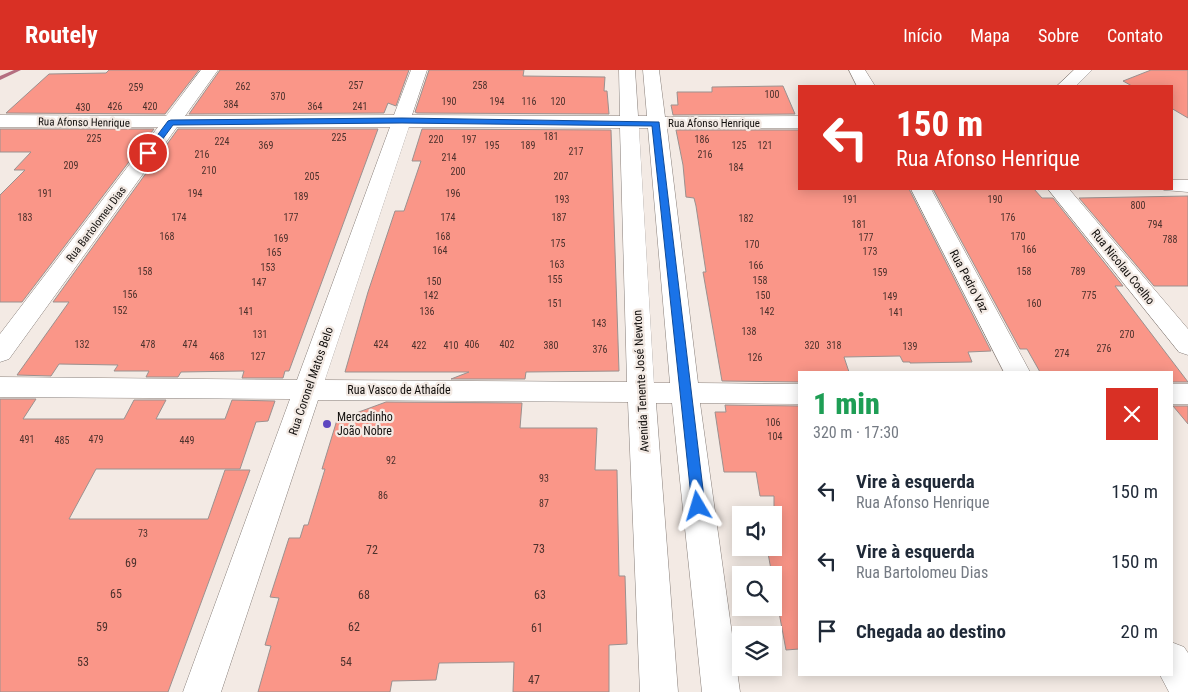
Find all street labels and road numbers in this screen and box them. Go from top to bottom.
street label: Rua Afonso Henrique [38,115,130,130]
street label: Rua Afonso Henrique [668,117,760,130]
street label: Rua Bartolomeu Dias [64,184,129,265]
street label: Rua Nicolau Coelho [1088,227,1158,307]
street label: Rua Pedro Vaz [947,247,991,315]
street label: Avenida Tenente José Newton [630,309,652,452]
street label: Rua Coronel Matos Belo [286,325,336,437]
street label: Rua Vasco de Athaíde [347,383,451,397]

